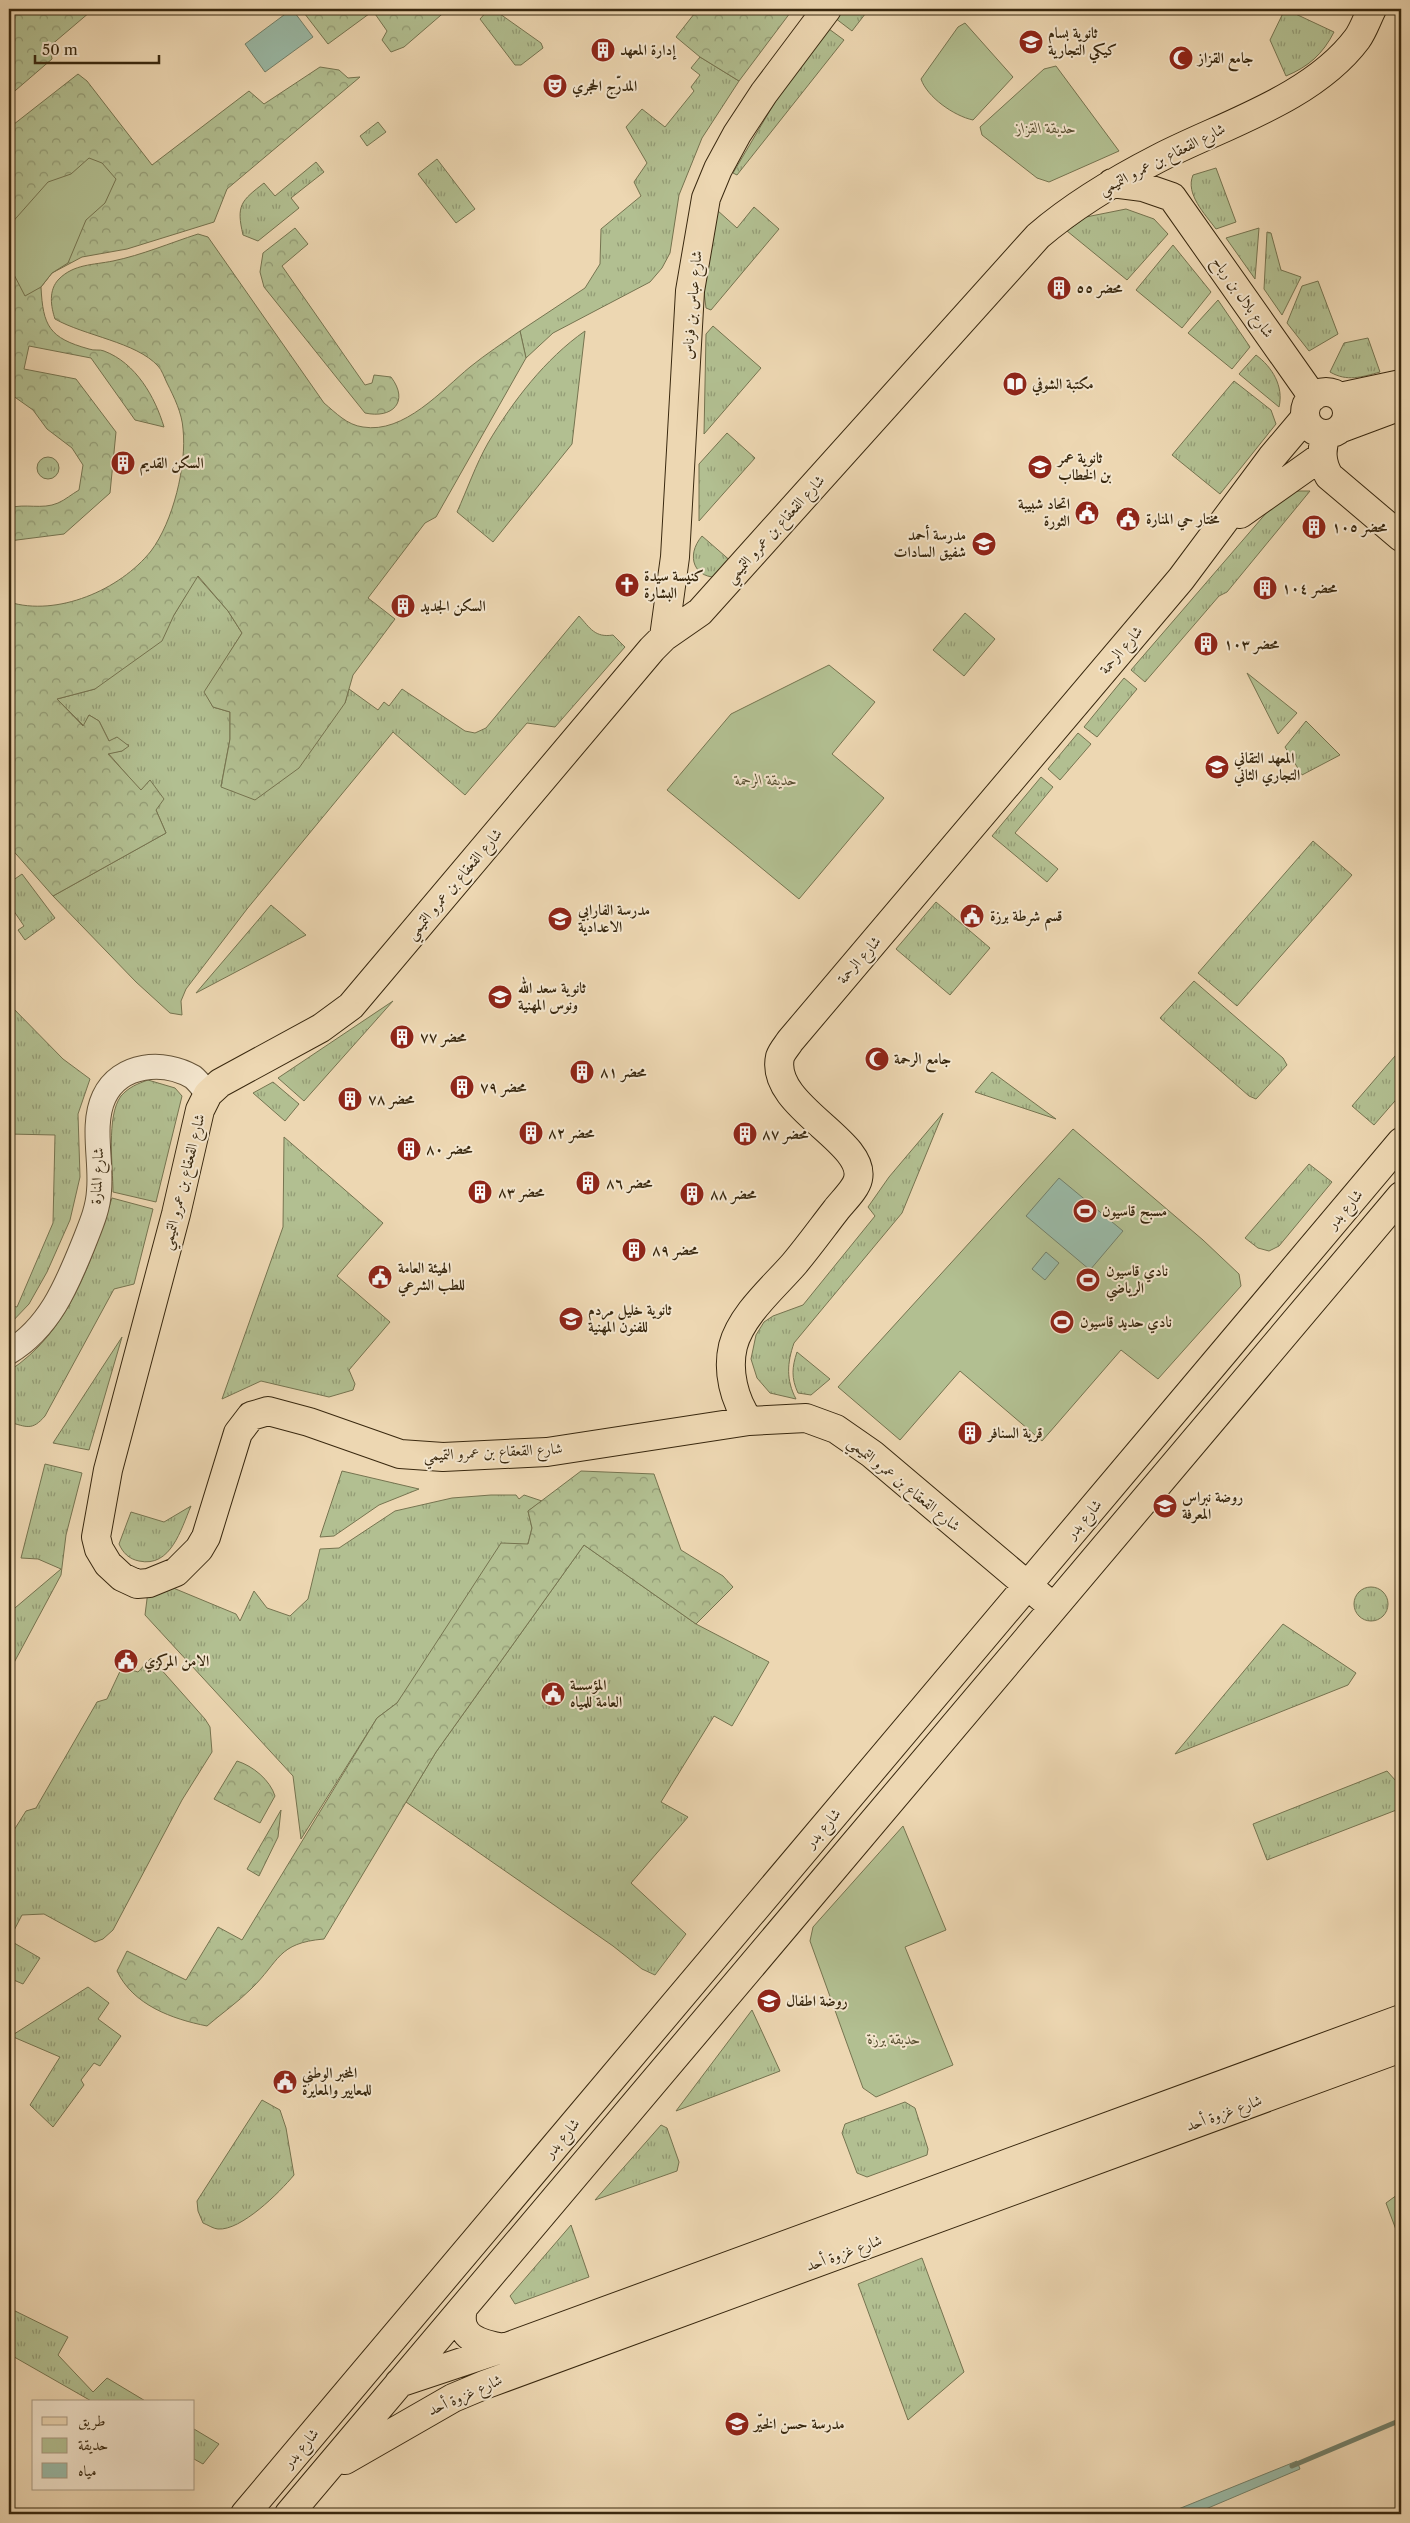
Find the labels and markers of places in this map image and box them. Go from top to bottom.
place label: ثانوية بسام كيكي التجارية [1048,23,1117,64]
school or university icon: ثانوية بسام كيكي التجارية [1018,29,1044,55]
building icon: إدارة المعهد [590,37,616,63]
place label: إدارة المعهد [620,40,677,60]
mosque icon: جامع القزاز [1168,45,1194,71]
place label: جامع القزاز [1196,48,1253,72]
theatre icon: المدرّج الحجري [542,73,568,99]
place label: المدرّج الحجري [572,75,637,100]
building icon: محضر ٥٥ [1046,275,1072,301]
place label: محضر ٥٥ [1076,278,1123,299]
library icon: مكتبة الشوفي [1002,371,1028,397]
place label: مكتبة الشوفي [1031,374,1094,396]
place label: ثانوية عمر بن الخطاب [1056,448,1111,485]
building icon: السكن القديم [110,450,136,476]
place label: السكن القديم [140,453,204,476]
school or university icon: ثانوية عمر بن الخطاب [1027,454,1053,480]
place label: اتحاد شبيبة الثورة [1018,494,1070,530]
public building icon: اتحاد شبيبة الثورة [1074,500,1100,526]
public building icon: مختار حي المنارة [1115,506,1141,532]
place label: مختار حي المنارة [1146,509,1220,531]
building icon: محضر ١٠٥ [1301,514,1327,540]
place label: محضر ١٠٥ [1332,517,1388,538]
place label: مدرسة أحمد شفيق السادات [894,524,966,561]
school or university icon: مدرسة أحمد شفيق السادات [971,531,997,557]
place label: كنيسة سيدة البشارة [644,566,704,602]
church icon: كنيسة سيدة البشارة [614,572,640,598]
building icon: محضر ١٠٤ [1252,575,1278,601]
place label: محضر ١٠٤ [1282,578,1338,599]
building icon: السكن الجديد [390,593,416,619]
place label: السكن الجديد [420,596,486,617]
building icon: محضر ١٠٣ [1193,631,1219,657]
place label: محضر ١٠٣ [1224,634,1280,655]
place label: المعهد التقاني التجاري الثاني [1233,748,1300,787]
school or university icon: المعهد التقاني التجاري الثاني [1204,754,1230,780]
place label: مدرسة الفارابي الاعدادية [577,900,650,936]
public building icon: قسم شرطة برزة [959,903,985,929]
school or university icon: مدرسة الفارابي الاعدادية [547,906,573,932]
place label: قسم شرطة برزة [990,906,1063,931]
place label: ثانوية سعد الله ونوس المهنية [518,976,587,1014]
school or university icon: ثانوية سعد الله ونوس المهنية [487,984,513,1010]
building icon: محضر ٧٧ [389,1024,415,1050]
place label: محضر ٧٧ [420,1027,467,1048]
mosque icon: جامع الرحمة [864,1046,890,1072]
place label: جامع الرحمة [894,1049,951,1073]
building icon: محضر ٨١ [569,1059,595,1085]
place label: محضر ٨١ [600,1062,647,1083]
building icon: محضر ٧٩ [449,1074,475,1100]
place label: محضر ٧٩ [480,1077,527,1098]
building icon: محضر ٧٨ [337,1086,363,1112]
place label: محضر ٧٨ [368,1089,415,1110]
building icon: محضر ٨٢ [518,1120,544,1146]
building icon: محضر ٨٧ [732,1121,758,1147]
place label: محضر ٨٢ [548,1123,595,1144]
place label: محضر ٨٧ [762,1124,809,1145]
building icon: محضر ٨٠ [396,1136,422,1162]
place label: محضر ٨٠ [426,1139,473,1160]
building icon: محضر ٨٦ [575,1170,601,1196]
place label: محضر ٨٦ [606,1173,653,1194]
building icon: محضر ٨٣ [467,1179,493,1205]
building icon: محضر ٨٨ [679,1181,705,1207]
place label: محضر ٨٣ [498,1182,545,1203]
place label: محضر ٨٨ [710,1184,757,1205]
sports icon: مسبح قاسيون [1072,1198,1098,1224]
place label: مسبح قاسيون [1102,1201,1167,1225]
building icon: محضر ٨٩ [621,1237,647,1263]
place label: محضر ٨٩ [652,1240,699,1261]
place label: الهيئة العامة للطب الشرعي [397,1258,465,1297]
place label: نادي قاسيون الرياضي [1106,1261,1168,1302]
public building icon: الهيئة العامة للطب الشرعي [367,1264,393,1290]
sports icon: نادي قاسيون الرياضي [1075,1267,1101,1293]
place label: ثانوية خليل مردم للفنون المهنية [588,1300,673,1336]
school or university icon: ثانوية خليل مردم للفنون المهنية [558,1306,584,1332]
sports icon: نادي حديد قاسيون [1049,1309,1075,1335]
place label: نادي حديد قاسيون [1080,1312,1172,1334]
building icon: قرية السنافر [957,1420,983,1446]
place label: قرية السنافر [986,1423,1043,1443]
place label: روضة نبراس المعرفة [1182,1487,1243,1524]
school or university icon: روضة نبراس المعرفة [1152,1493,1178,1519]
public building icon: الامن المركزي [113,1648,139,1674]
place label: الامن المركزي [144,1651,209,1673]
place label: المؤسسة العامة للمياه [570,1675,622,1711]
public building icon: المؤسسة العامة للمياه [540,1681,566,1707]
school or university icon: روضة اطفال [756,1988,782,2014]
place label: روضة اطفال [786,1991,848,2010]
place label: المخبر الوطني للمعايير والمعايرة [302,2063,372,2099]
public building icon: المخبر الوطني للمعايير والمعايرة [272,2069,298,2095]
school or university icon: مدرسة حسن الخيّر [724,2411,750,2437]
place label: مدرسة حسن الخيّر [752,2413,845,2435]

